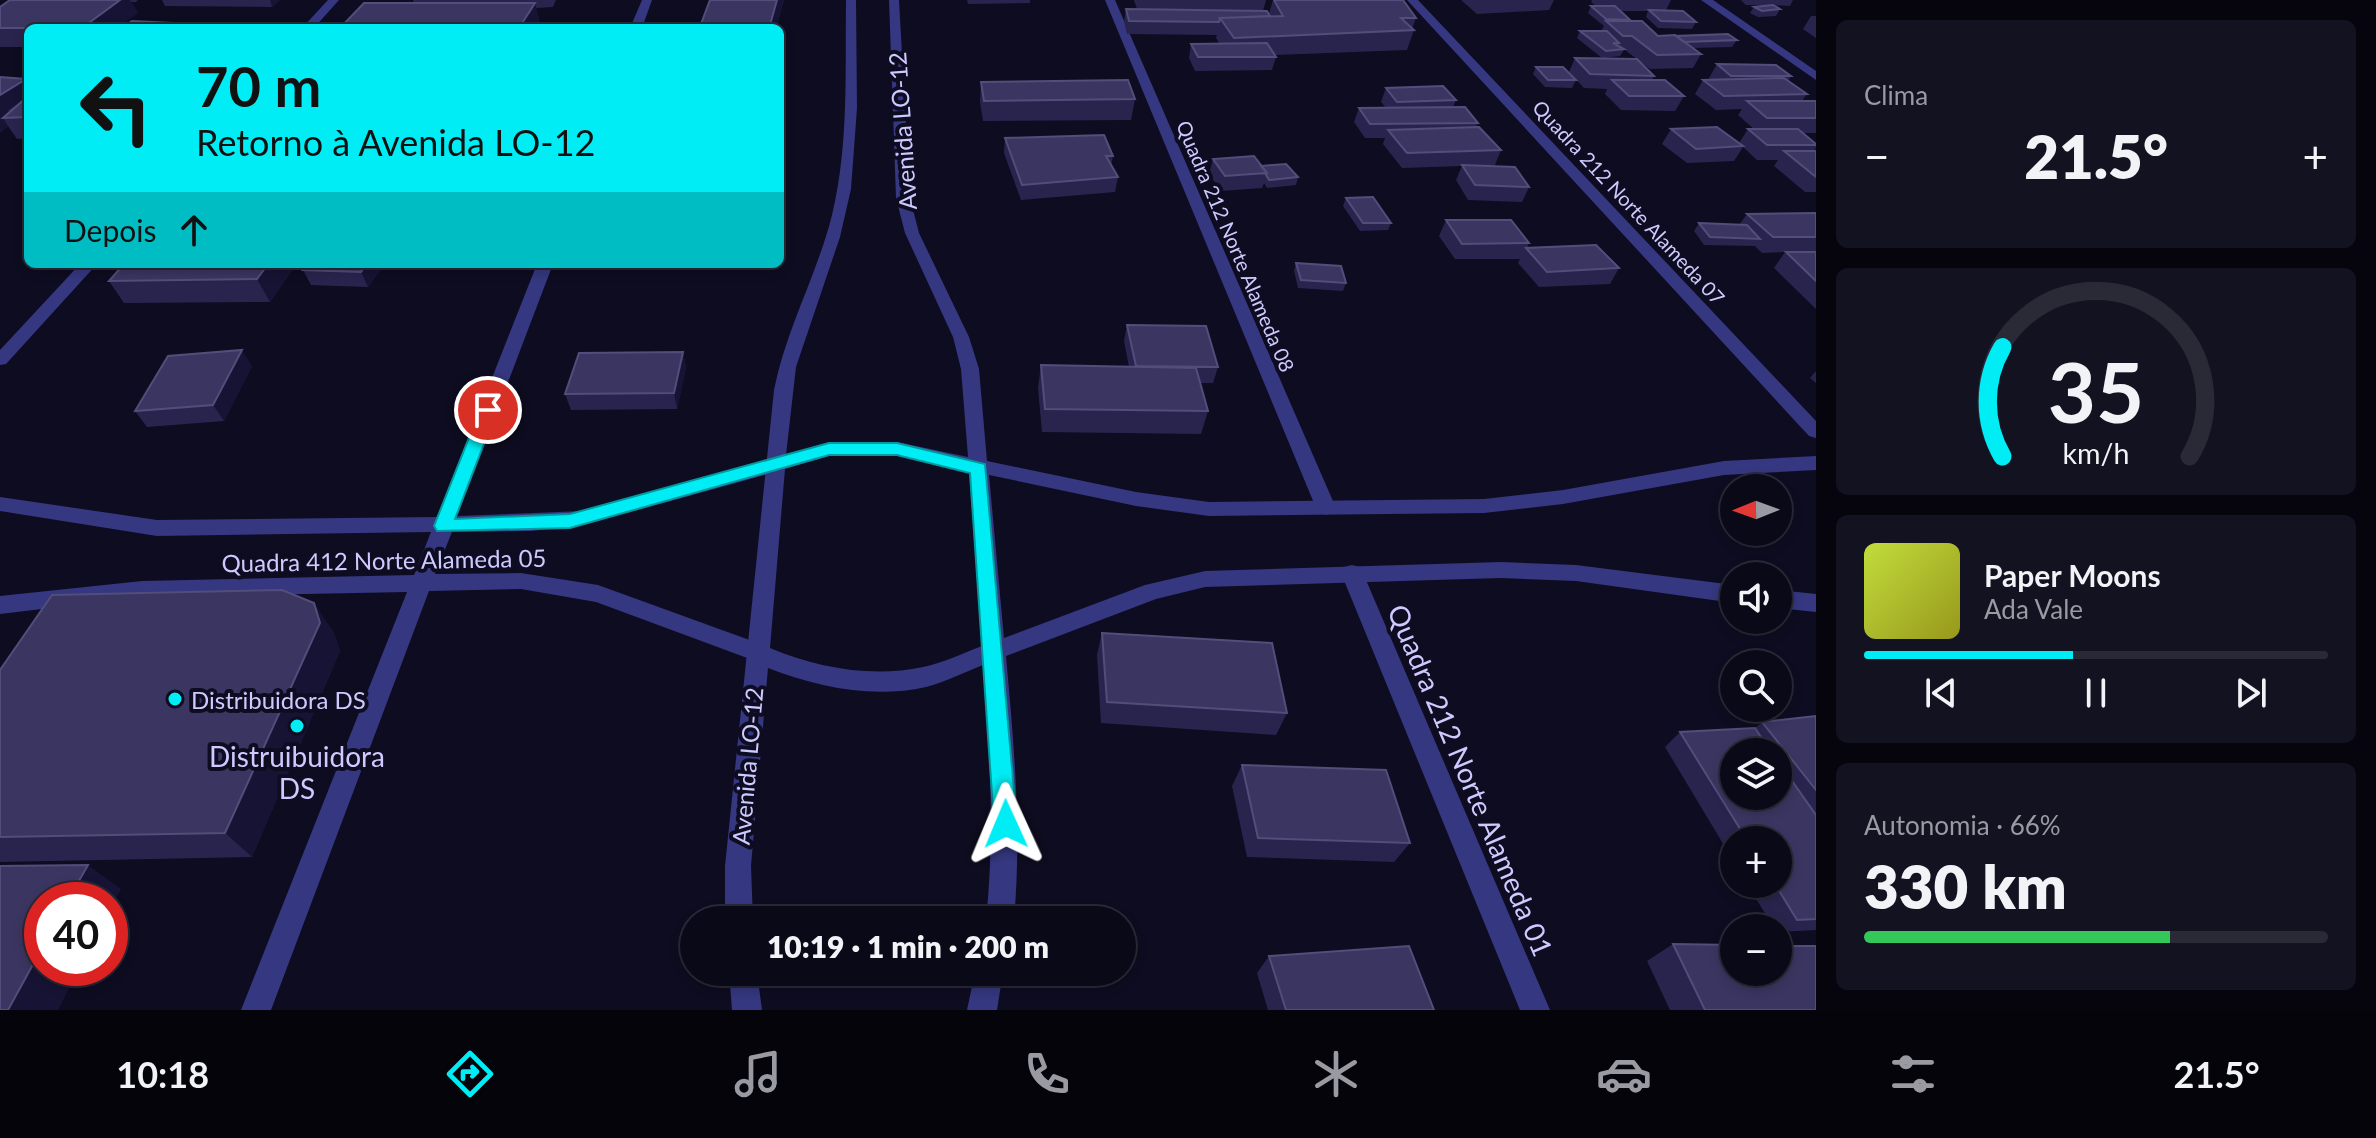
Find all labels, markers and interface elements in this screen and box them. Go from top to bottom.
street label: Avenida LO-12 [882,51,922,211]
text: 70 m [196,52,321,119]
icon: left [64,56,168,160]
text: Clima [1864,79,1928,111]
street label: Quadra 212 Norte Alameda 07 [1528,95,1730,309]
street label: Quadra 212 Norte Alameda 08 [1172,117,1300,375]
text: Retorno à Avenida LO-12 [196,120,595,164]
text: 21.5° [2024,120,2168,192]
text: − [1864,130,1890,182]
text: + [2302,130,2328,182]
icon: ahead [172,208,216,252]
text: Depois [64,212,156,248]
text: 35 [2048,341,2144,441]
pin [454,376,522,444]
icon: arrive [466,388,510,432]
text: km/h [2063,436,2129,470]
north arrow [1720,474,1792,546]
map controls [1720,474,1792,986]
street label: Quadra 412 Norte Alameda 05 [221,543,547,577]
text: Paper Moons [1984,557,2161,593]
button: sound [1720,562,1792,634]
text: Ada Vale [1984,593,2083,625]
street label: Quadra 212 Norte Alameda 01 [1381,599,1561,961]
button: search [1720,650,1792,722]
icon: previous [1919,671,1963,715]
icon: pause [2074,671,2118,715]
icon: next [2229,671,2273,715]
place label: Distribuidora DS [191,685,366,714]
street label: Avenida LO-12 [726,686,768,846]
marker: Distribuidora DS [166,690,184,708]
marker: Distruibuidora DS [288,717,306,735]
button: layers [1720,738,1792,810]
place label: Distruibuidora DS [209,739,385,805]
position arrow [964,782,1048,866]
text: Autonomia · 66% [1864,809,2061,841]
button: + [1720,826,1792,898]
text: 330 km [1864,850,2067,922]
speed limit sign: 40 [24,882,128,986]
button: − [1720,914,1792,986]
text: 10:19 · 1 min · 200 m [767,928,1049,964]
icon: directions [442,1046,498,1102]
icon: music [730,1046,786,1102]
icon: phone [1019,1046,1075,1102]
icon: climate [1308,1046,1364,1102]
icon: car [1596,1046,1652,1102]
icon: filters [1885,1046,1941,1102]
text: 10:18 [116,1052,209,1096]
text: 21.5° [2173,1052,2260,1096]

